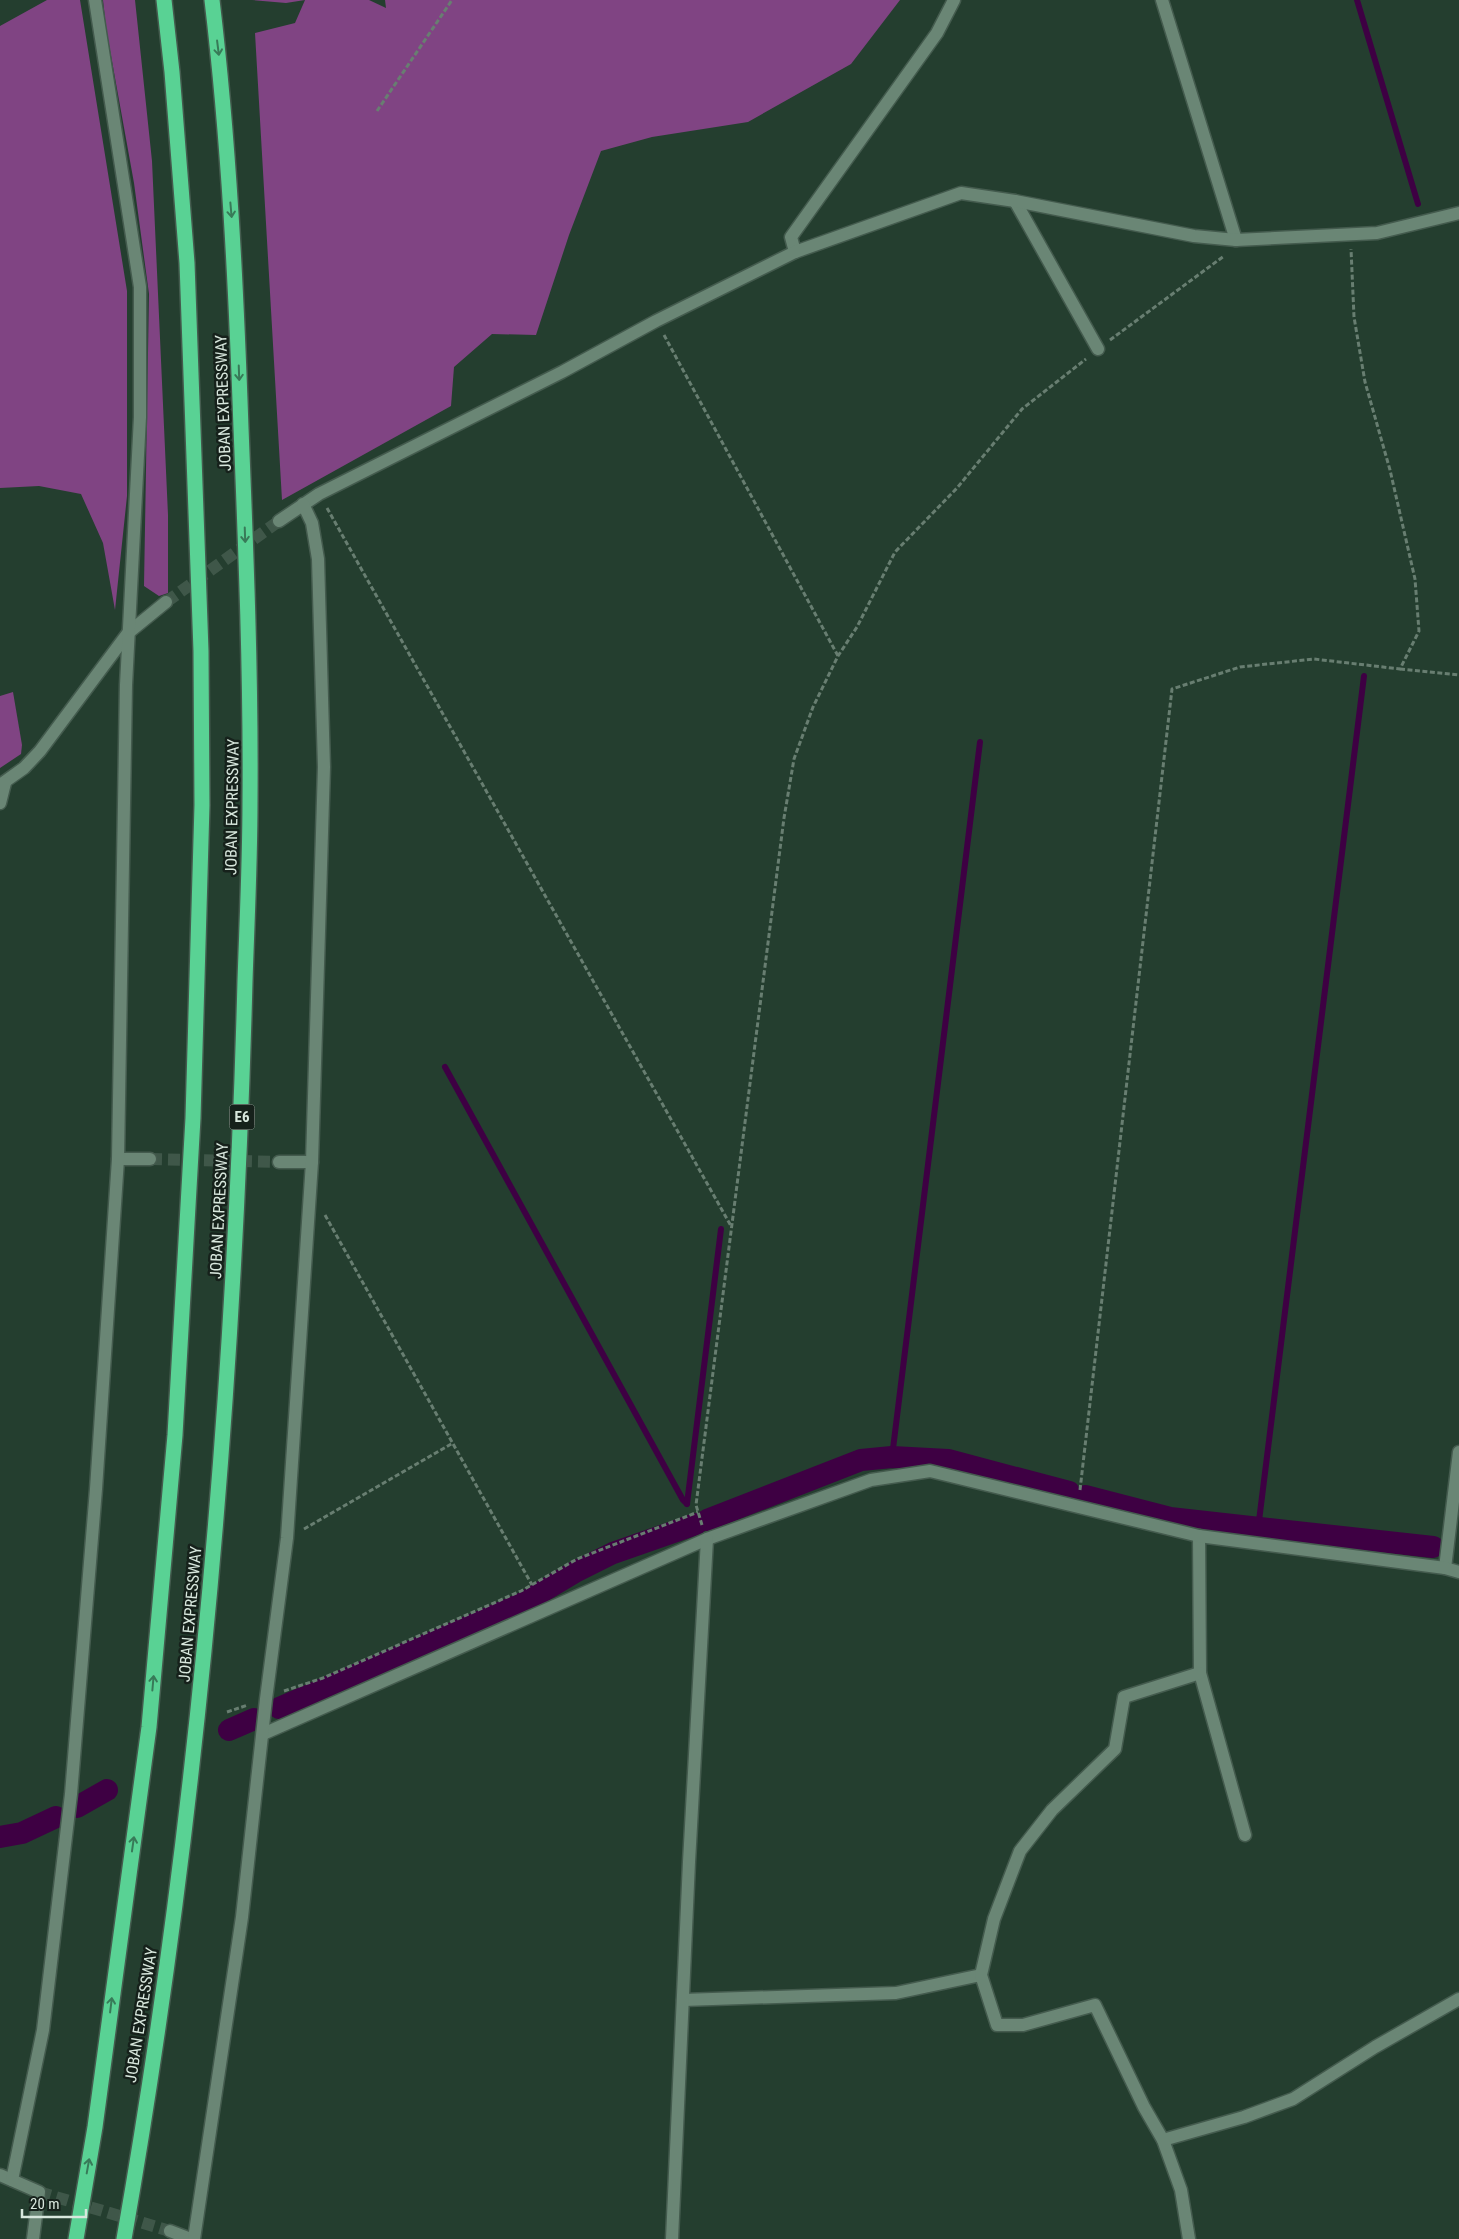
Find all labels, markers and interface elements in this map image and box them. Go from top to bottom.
one-way arrow [213,40,223,56]
one-way arrow [226,202,236,218]
street label: JOBAN EXPRESSWAY [211,334,235,471]
one-way arrow [234,364,244,380]
one-way arrow [241,527,250,543]
street label: JOBAN EXPRESSWAY [221,738,243,875]
road number: E6 [230,1104,254,1130]
street label: JOBAN EXPRESSWAY [206,1142,232,1280]
street label: JOBAN EXPRESSWAY [175,1545,205,1683]
one-way arrow [148,1675,158,1691]
one-way arrow [128,1837,138,1853]
street label: JOBAN EXPRESSWAY [121,1946,161,2084]
one-way arrow [106,1998,116,2014]
one-way arrow [84,2158,94,2174]
scale bar [22,2186,86,2218]
text: 20 m [30,2195,60,2213]

